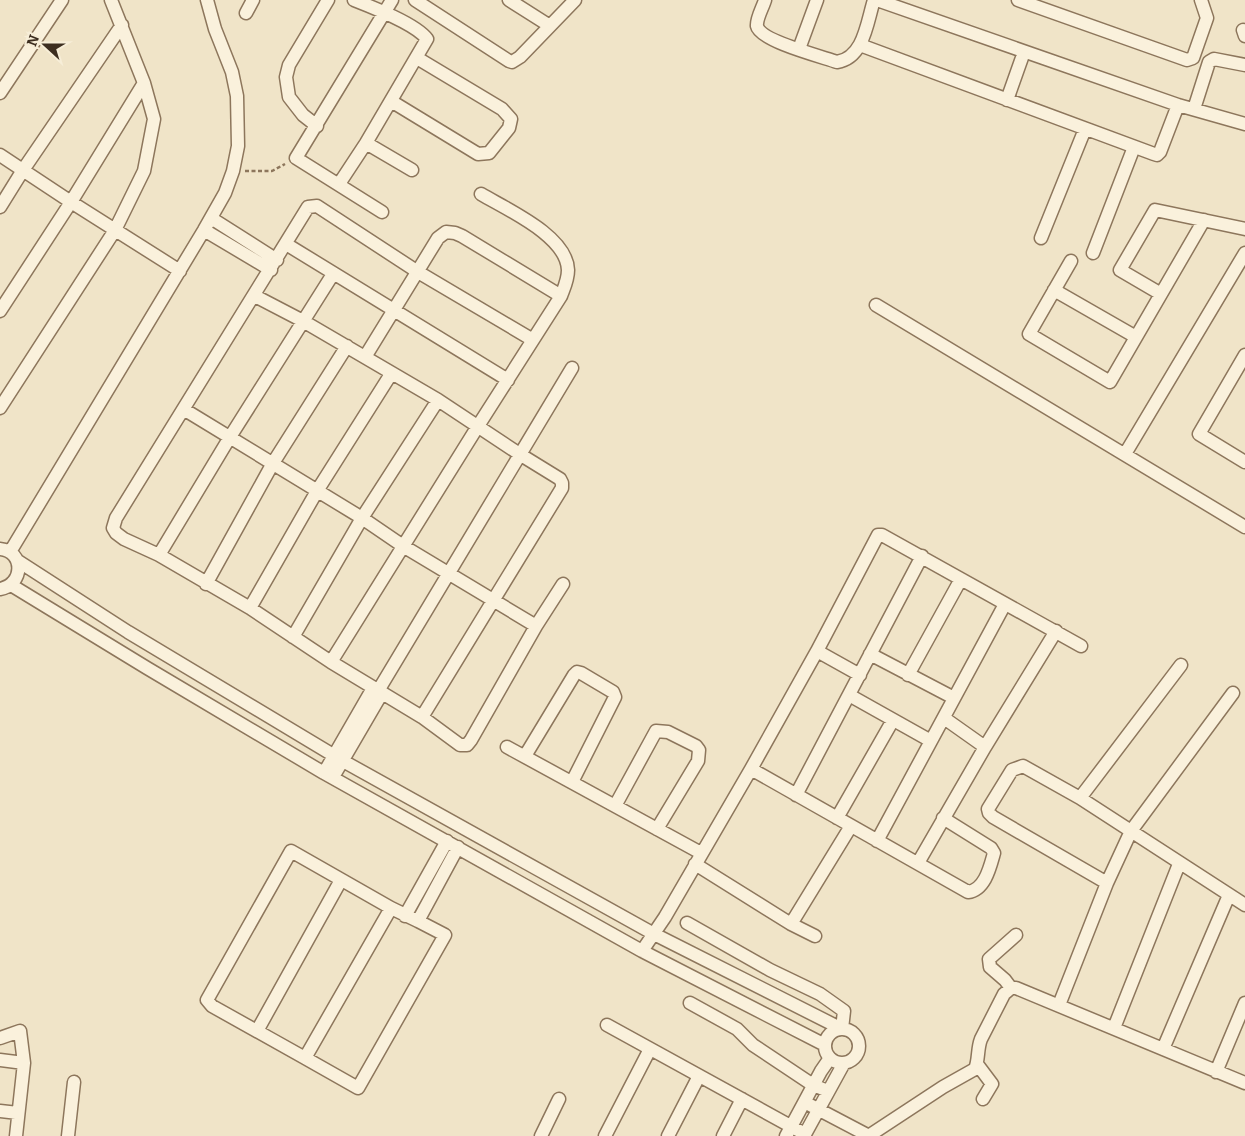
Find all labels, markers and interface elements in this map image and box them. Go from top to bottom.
north arrow [20,20,70,70]
text: N [23,32,43,49]

